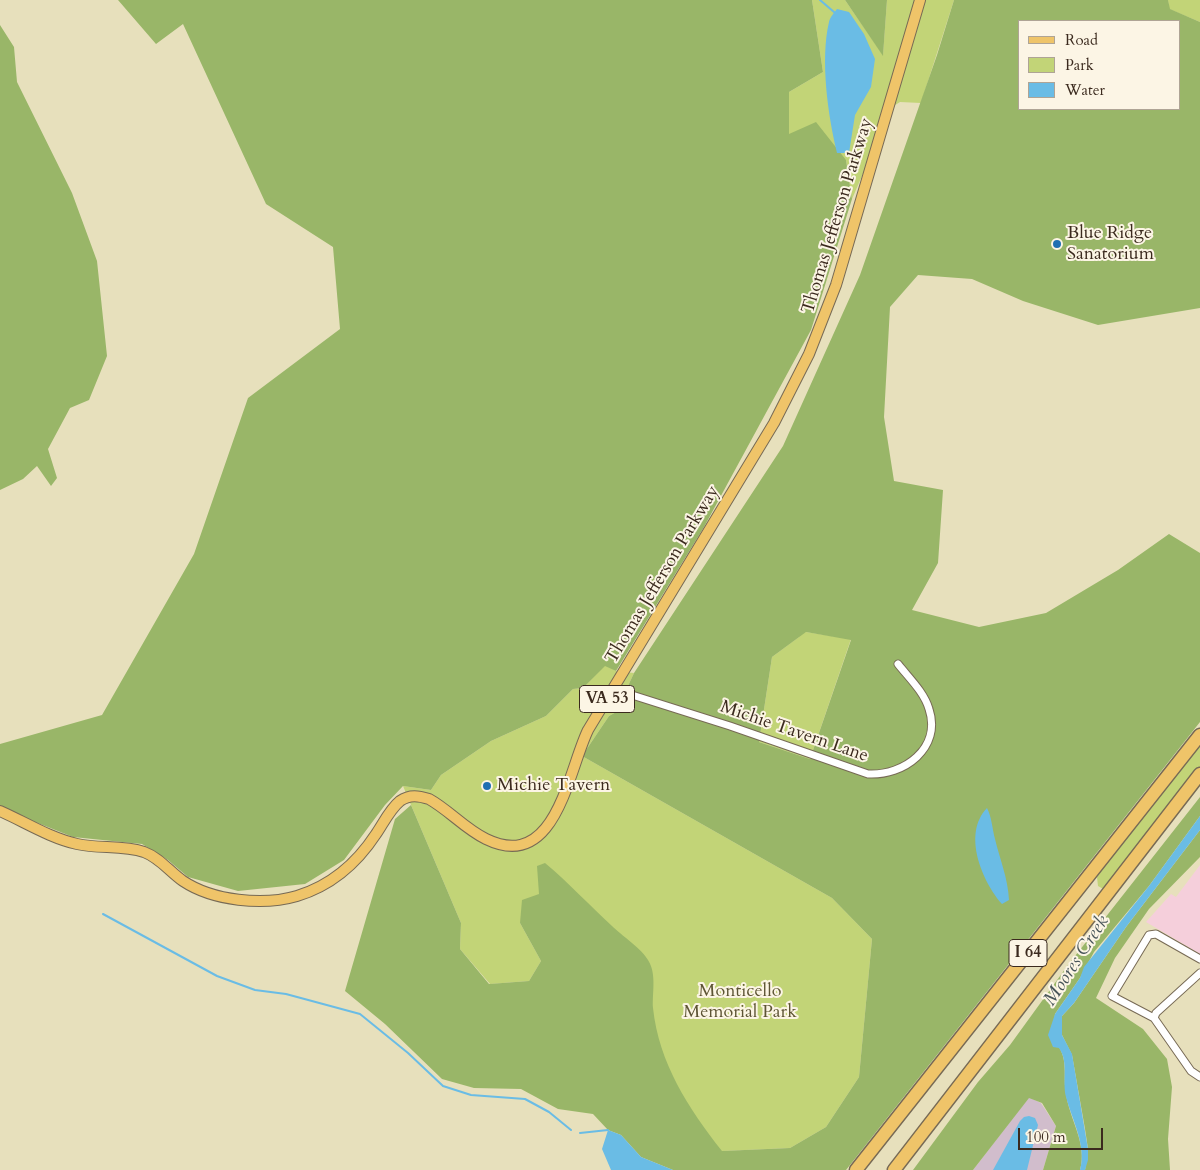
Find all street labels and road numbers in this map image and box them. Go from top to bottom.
street label: Thomas Jefferson Parkway [798,115,878,317]
street label: Thomas Jefferson Parkway [601,482,725,668]
road number: VA 53 [580,686,634,712]
street label: Michie Tavern Lane [717,697,871,767]
road number: I 64 [1009,940,1047,966]

